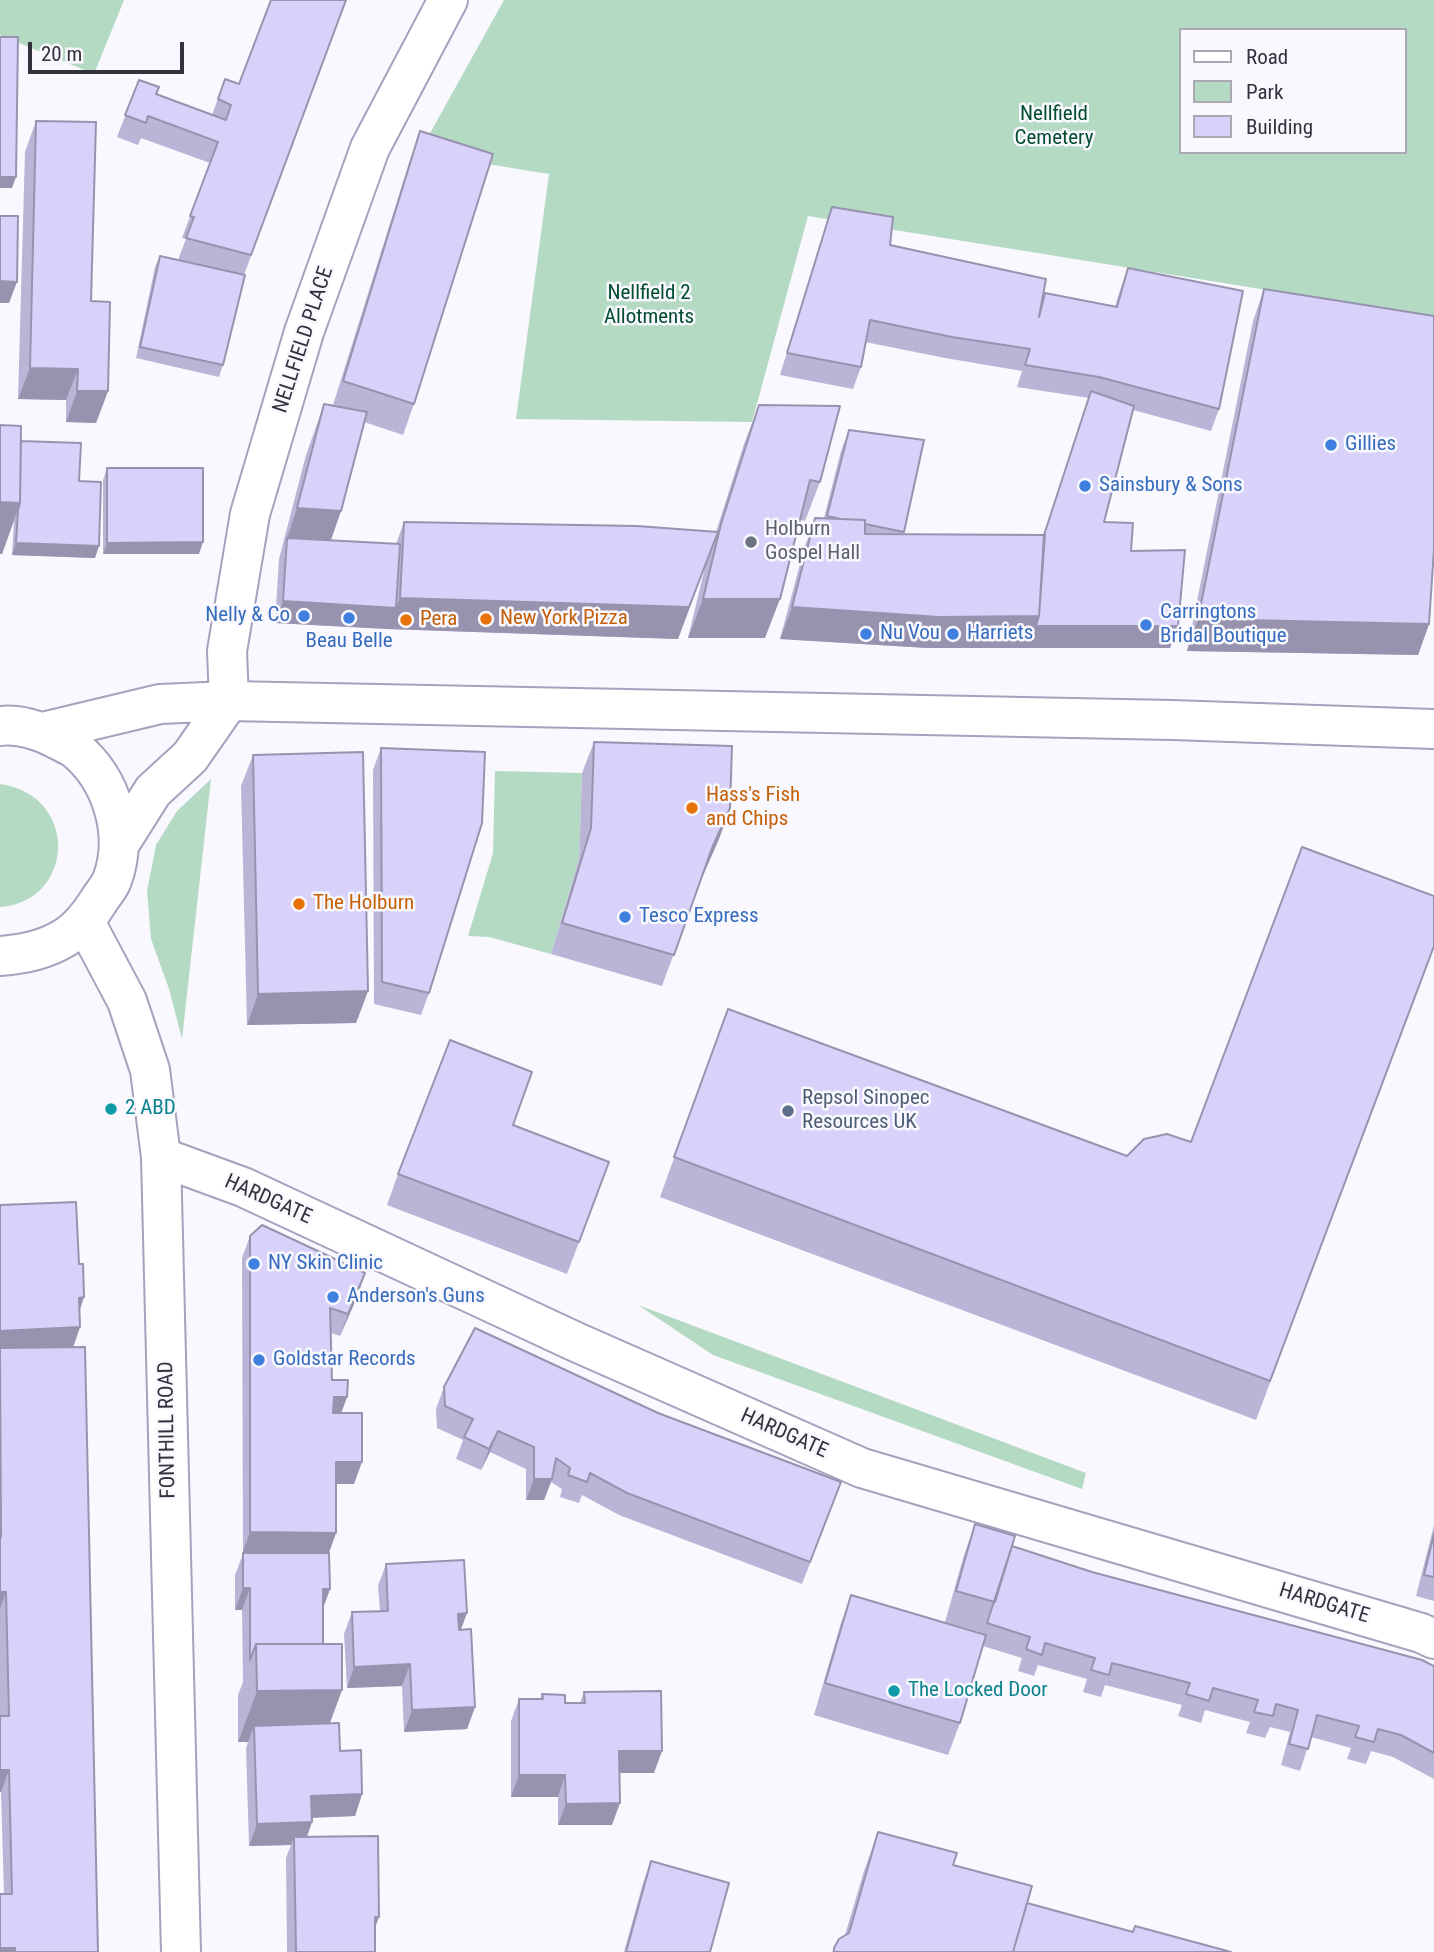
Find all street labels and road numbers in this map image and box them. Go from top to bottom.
street label: NELLFIELD PLACE [269,264,339,416]
street label: HARDGATE [220,1170,316,1230]
street label: FONTHILL ROAD [154,1361,182,1499]
street label: HARDGATE [736,1404,832,1464]
street label: HARDGATE [1276,1578,1372,1630]

